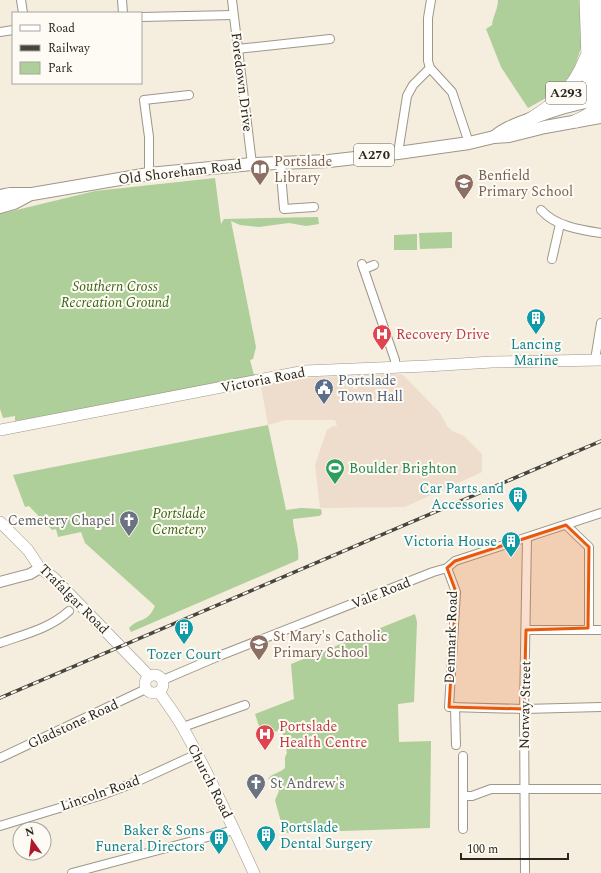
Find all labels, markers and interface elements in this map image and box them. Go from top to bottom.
legend [12,12,142,84]
text: Road [48,19,75,38]
street label: Foredown Drive [225,31,259,133]
text: Railway [48,39,91,58]
text: Park [48,59,73,78]
road number: A293 [546,82,586,104]
road number: A270 [354,144,394,166]
place label: Portslade Library [274,151,333,188]
street label: Old Shoreham Road [117,154,243,190]
library icon: Portslade Library [249,158,271,186]
place label: Benfield Primary School [478,165,573,202]
school or university icon: Benfield Primary School [453,172,475,200]
park label: Southern Cross Recreation Ground [61,276,169,313]
building icon: Lancing Marine [525,307,547,335]
hospital icon: Recovery Drive [371,323,393,351]
place label: Recovery Drive [396,324,490,345]
place label: Lancing Marine [511,334,561,371]
street label: Victoria Road [219,361,307,398]
place label: Portslade Town Hall [338,370,403,407]
public building icon: Portslade Town Hall [313,377,335,405]
sports icon: Boulder Brighton [324,457,346,485]
place label: Boulder Brighton [349,458,457,479]
place label: Car Parts and Accessories [420,478,504,515]
building icon: Car Parts and Accessories [507,485,529,513]
park label: Portslade Cemetery [152,503,207,540]
church icon: Cemetery Chapel [118,509,140,537]
place label: Cemetery Chapel [8,510,115,531]
building icon: Victoria House [500,530,522,558]
place label: Victoria House [403,531,497,552]
street label: Trafalgar Road [34,559,114,639]
street label: Vale Road [348,572,414,614]
street label: Denmark Road [439,590,463,684]
building icon: Tozer Court [173,617,195,645]
place label: St Mary's Catholic Primary School [273,626,388,663]
school or university icon: St Mary's Catholic Primary School [248,633,270,661]
place label: Tozer Court [147,644,221,665]
street label: Norway Street [514,660,536,749]
street label: Gladstone Road [24,694,122,754]
place label: Portslade Health Centre [279,716,367,753]
hospital icon: Portslade Health Centre [254,723,276,751]
street label: Church Road [182,740,238,822]
street label: Lincoln Road [57,770,143,816]
church icon: St Andrew's [245,772,267,800]
place label: St Andrew's [270,773,345,794]
place label: Portslade Dental Surgery [280,817,374,854]
place label: Baker & Sons Funeral Directors [95,820,205,857]
north arrow [12,821,52,861]
text: N [23,822,36,841]
building icon: Portslade Dental Surgery [255,824,277,852]
building icon: Baker & Sons Funeral Directors [208,827,230,855]
scale bar [461,835,568,861]
text: 100 m [467,840,498,859]

